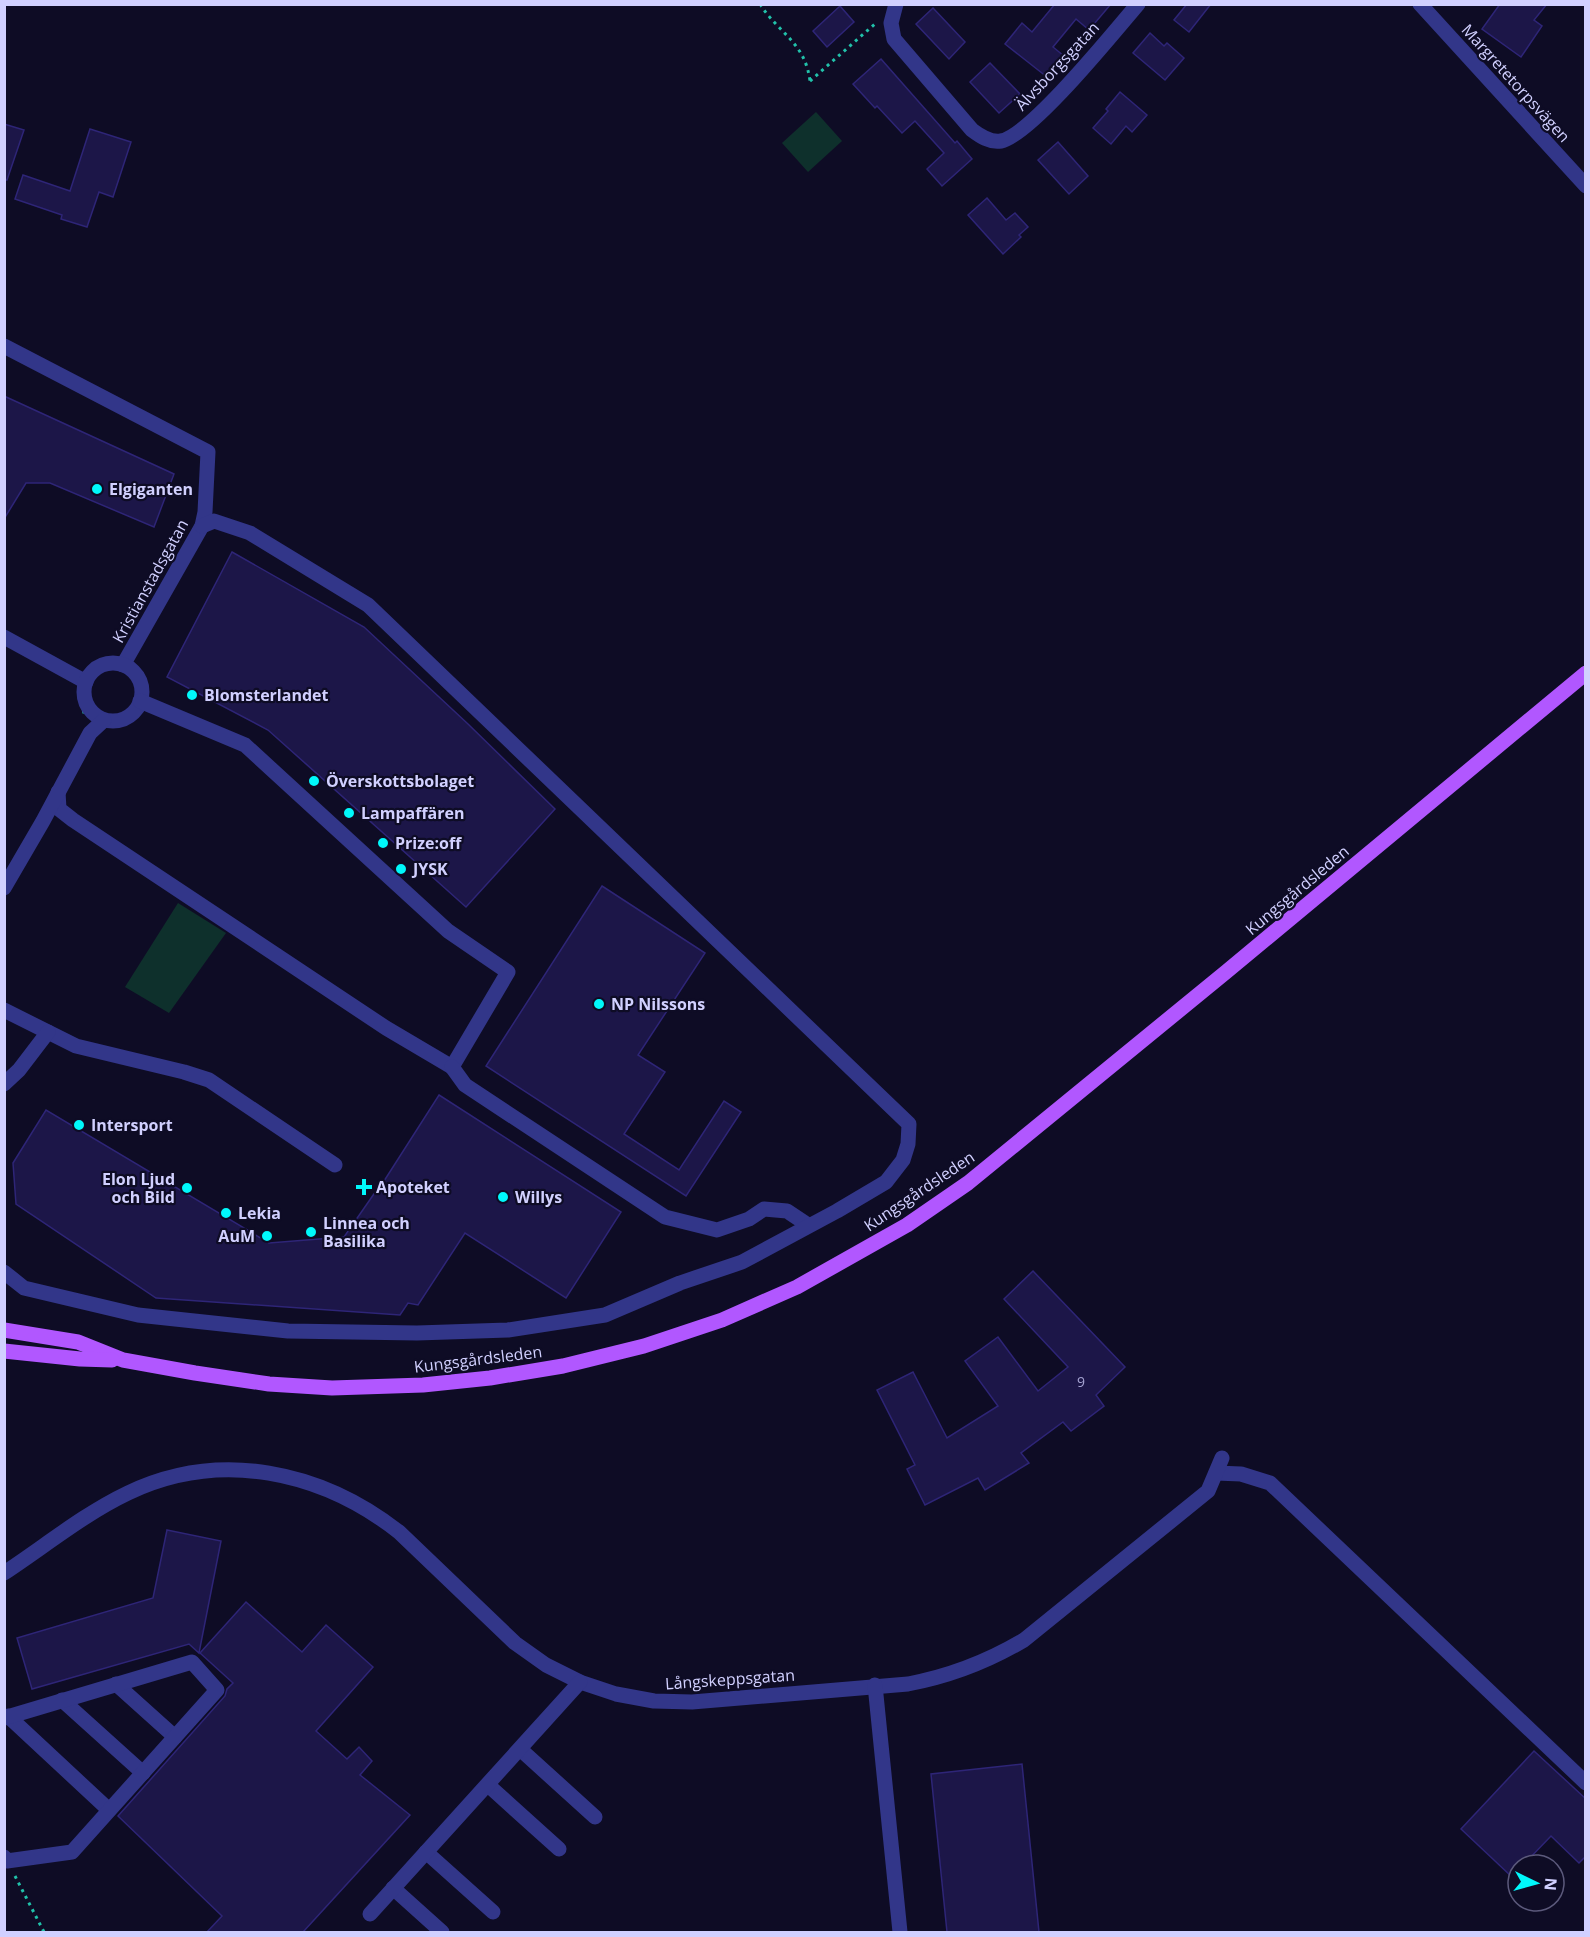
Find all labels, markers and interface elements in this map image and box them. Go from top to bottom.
street label: Älvsborgsgatan [1010,17,1104,115]
street label: Margretetorpsvägen [1457,19,1575,147]
place label: Elgiganten [109,478,193,500]
marker: Elgiganten [90,482,104,496]
street label: Kristianstadsgatan [107,515,193,647]
place label: Blomsterlandet [204,684,329,706]
marker: Blomsterlandet [185,688,199,702]
place label: Överskottsbolaget [326,770,474,792]
marker: Överskottsbolaget [307,774,321,788]
place label: Lampaffären [361,802,464,824]
marker: Lampaffären [342,806,356,820]
place label: Prize:off [395,832,463,854]
marker: Prize:off [376,836,390,850]
street label: Kungsgårdsleden [1241,840,1353,940]
place label: JYSK [411,858,448,880]
marker: JYSK [394,862,408,876]
place label: NP Nilssons [611,993,705,1015]
marker: NP Nilssons [592,997,606,1011]
place label: Intersport [91,1114,173,1136]
marker: Intersport [72,1118,86,1132]
street label: Kungsgårdsleden [859,1146,979,1236]
place label: Elon Ljud och Bild [102,1168,175,1208]
place label: Apoteket [376,1176,450,1198]
marker: Apoteket [357,1180,371,1194]
marker: Elon Ljud och Bild [180,1181,194,1195]
place label: Willys [515,1186,562,1208]
marker: Willys [496,1190,510,1204]
place label: Lekia [238,1202,281,1224]
marker: Lekia [219,1206,233,1220]
place label: Linnea och Basilika [323,1212,410,1252]
place label: AuM [218,1225,255,1247]
marker: Linnea och Basilika [304,1225,318,1239]
marker: AuM [260,1229,274,1243]
street label: Kungsgårdsleden [413,1340,543,1378]
house number: 9 [1077,1372,1085,1391]
street label: Långskeppsgatan [664,1663,796,1695]
north arrow [1506,1853,1566,1913]
text: N [1539,1877,1562,1892]

